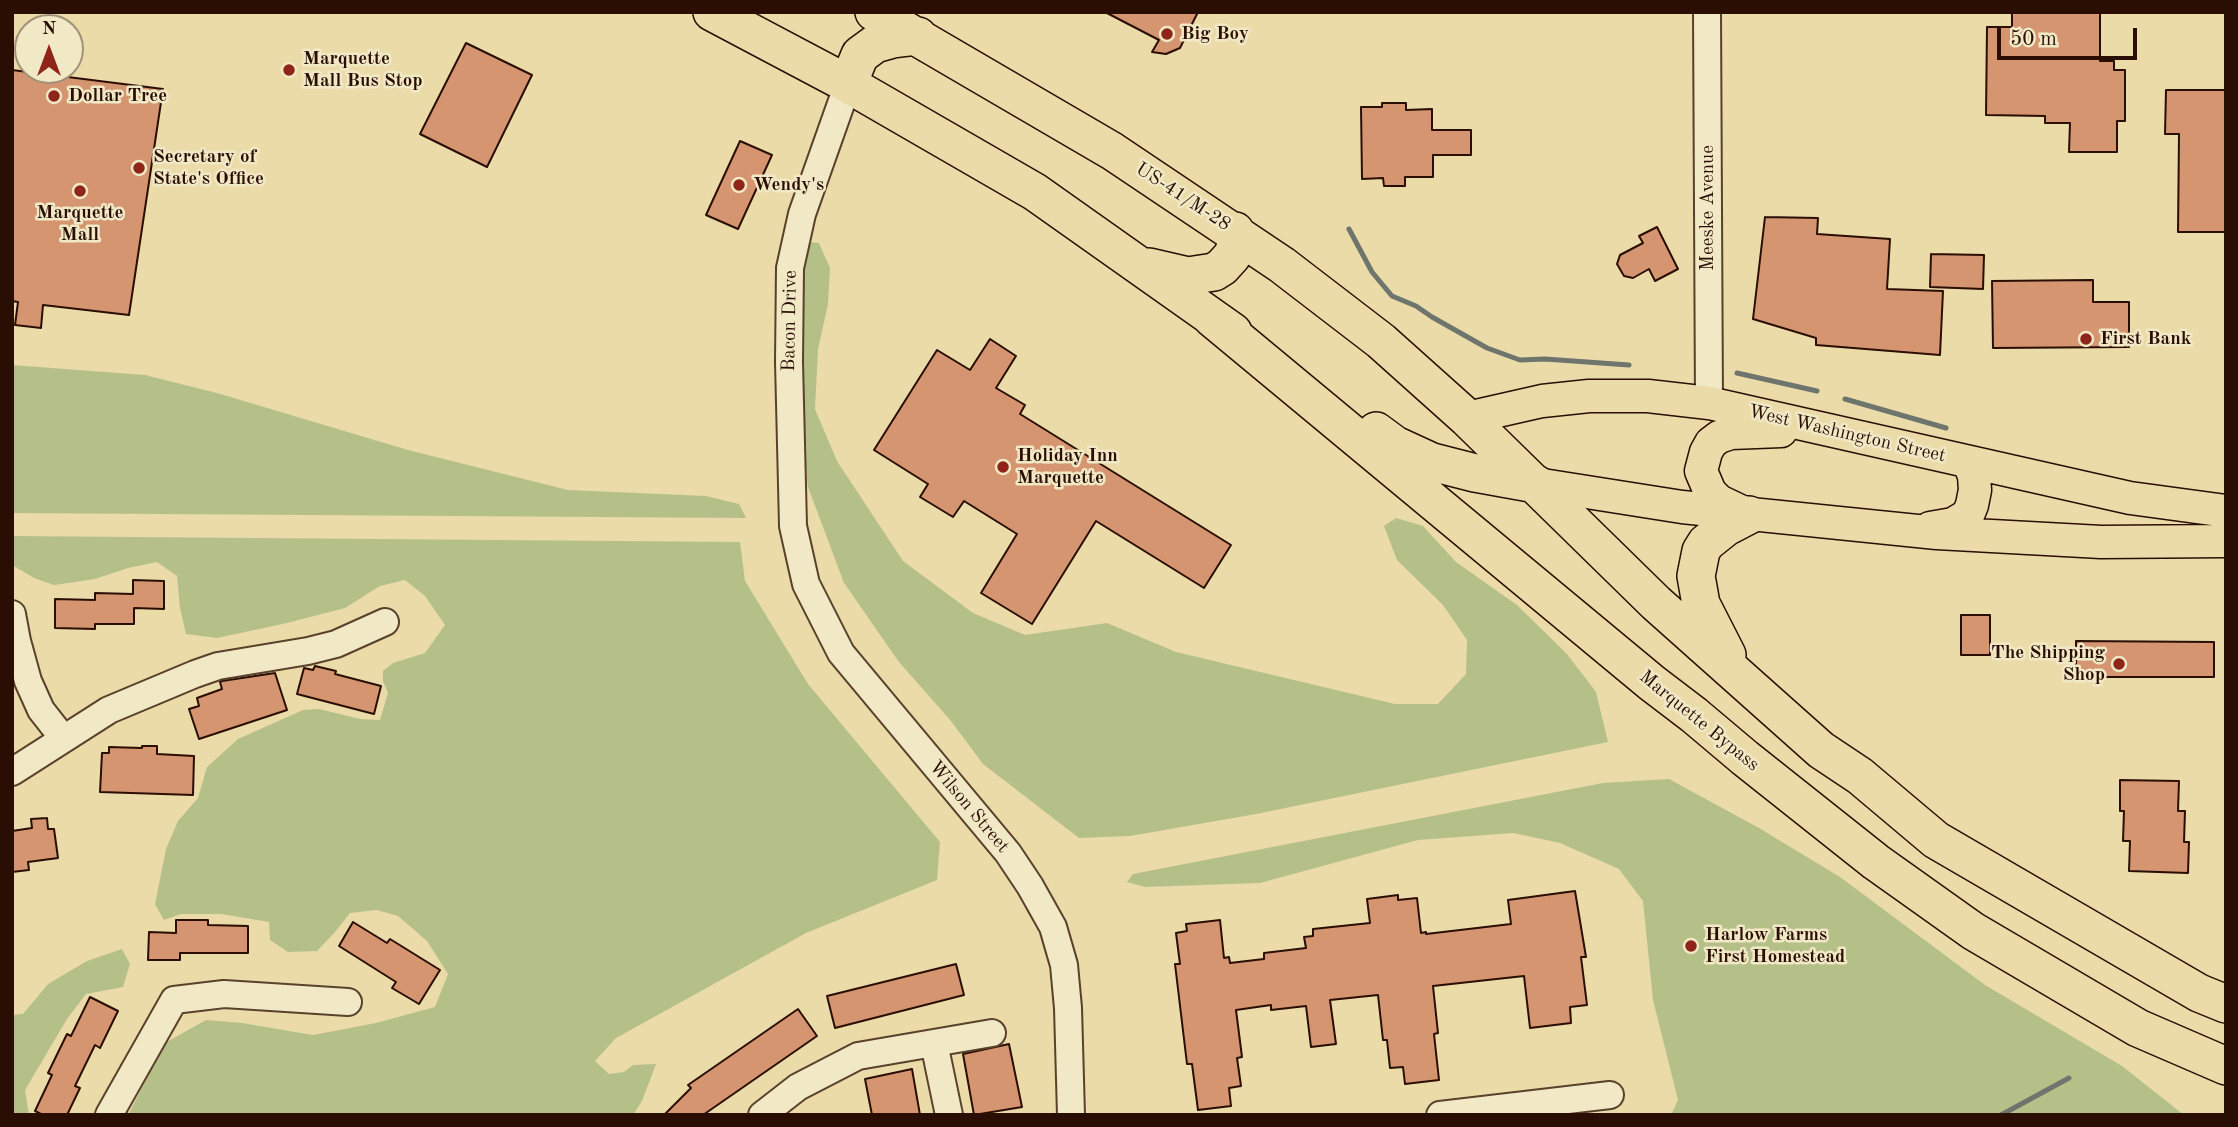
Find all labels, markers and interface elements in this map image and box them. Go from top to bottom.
north arrow [14,14,84,84]
scale bar [2000,14,2140,58]
text: N [42,20,56,39]
place label: Big Boy [1181,23,1249,45]
marker: Big Boy [1159,26,1175,42]
text: 50 m [2010,29,2057,50]
place label: Marquette Mall Bus Stop [303,48,423,92]
marker: Marquette Mall Bus Stop [281,62,297,78]
place label: Dollar Tree [68,85,167,107]
marker: Dollar Tree [46,88,62,104]
street label: Meeske Avenue [1697,145,1719,271]
place label: Secretary of State's Office [153,146,264,190]
street label: US-41/M-28 [1131,158,1235,236]
marker: Secretary of State's Office [131,160,147,176]
place label: Wendy's [753,174,824,196]
marker: Wendy's [731,177,747,193]
marker: Marquette Mall [72,183,88,199]
place label: Marquette Mall [37,202,123,246]
street label: Bacon Drive [778,270,802,372]
place label: First Bank [2100,328,2191,350]
marker: First Bank [2078,331,2094,347]
street label: West Washington Street [1746,400,1948,468]
place label: Holiday Inn Marquette [1017,445,1118,489]
marker: Holiday Inn Marquette [995,459,1011,475]
place label: The Shipping Shop [1991,642,2105,686]
marker: The Shipping Shop [2111,656,2127,672]
street label: Marquette Bypass [1634,666,1764,776]
street label: Wilson Street [924,756,1014,858]
place label: Harlow Farms First Homestead [1705,924,1845,968]
marker: Harlow Farms First Homestead [1683,938,1699,954]

